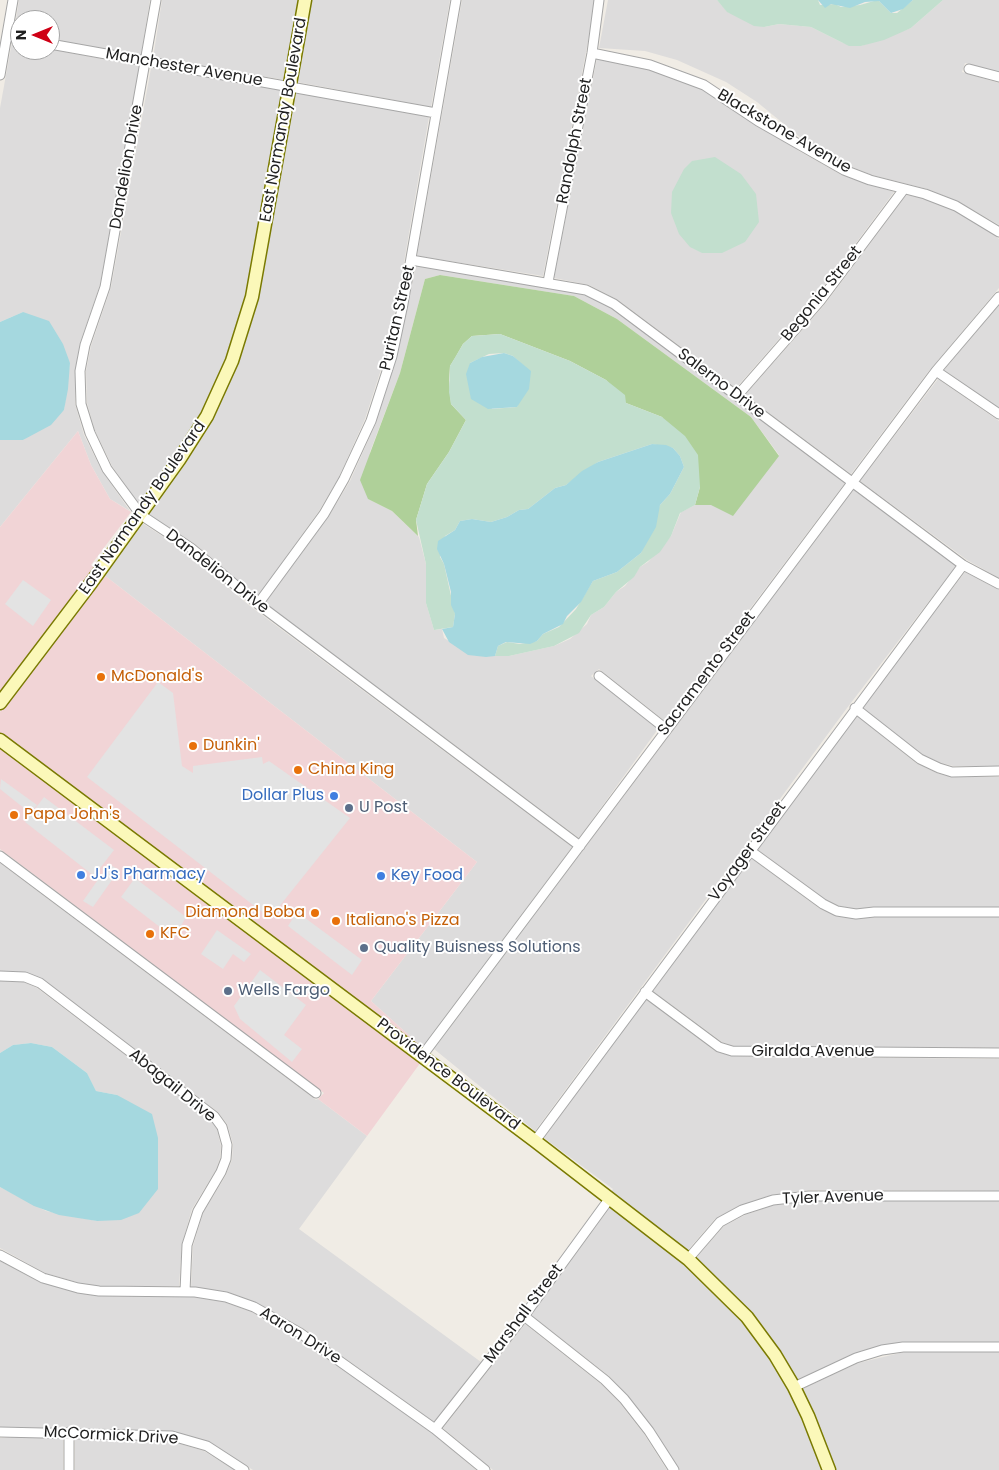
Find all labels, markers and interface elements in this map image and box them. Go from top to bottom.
north arrow [10,10,60,60]
street label: East Normandy Boulevard [257,16,311,224]
text: N [11,30,31,40]
street label: Manchester Avenue [104,45,264,91]
street label: Randolph Street [553,76,597,206]
street label: Blackstone Avenue [714,86,854,178]
street label: Dandelion Drive [107,103,147,231]
street label: Begonia Street [778,243,866,345]
street label: Puritan Street [377,264,419,372]
street label: Salerno Drive [673,345,769,423]
street label: East Normandy Boulevard [76,418,210,598]
street label: Dandelion Drive [162,526,272,618]
street label: Sacramento Street [654,608,760,740]
place label: McDonald's [111,667,203,687]
marker: McDonald's [95,671,107,683]
place label: Dunkin' [203,736,260,756]
marker: Dunkin' [187,740,199,752]
place label: China King [308,760,394,780]
marker: China King [292,764,304,776]
place label: Dollar Plus [242,786,324,806]
marker: Dollar Plus [328,790,340,802]
place label: U Post [359,798,408,818]
street label: Voyager Street [705,798,791,906]
marker: U Post [343,802,355,814]
place label: Papa John's [24,805,120,825]
marker: Papa John's [8,809,20,821]
place label: JJ's Pharmacy [91,865,205,885]
place label: Key Food [391,866,463,886]
marker: JJ's Pharmacy [75,869,87,881]
marker: Key Food [375,870,387,882]
place label: Diamond Boba [185,903,305,923]
marker: Diamond Boba [309,907,321,919]
place label: Italiano's Pizza [346,911,459,931]
marker: Italiano's Pizza [330,915,342,927]
place label: KFC [160,924,190,944]
marker: KFC [144,928,156,940]
place label: Quality Buisness Solutions [374,938,581,958]
marker: Quality Buisness Solutions [358,942,370,954]
place label: Wells Fargo [238,981,330,1001]
marker: Wells Fargo [222,985,234,997]
street label: Providence Boulevard [373,1015,523,1135]
street label: Giralda Avenue [751,1042,875,1062]
street label: Abagail Drive [125,1045,219,1127]
street label: Tyler Avenue [782,1187,884,1209]
street label: Marshall Street [481,1261,567,1367]
street label: Aaron Drive [256,1303,344,1369]
street label: McCormick Drive [43,1423,179,1449]

